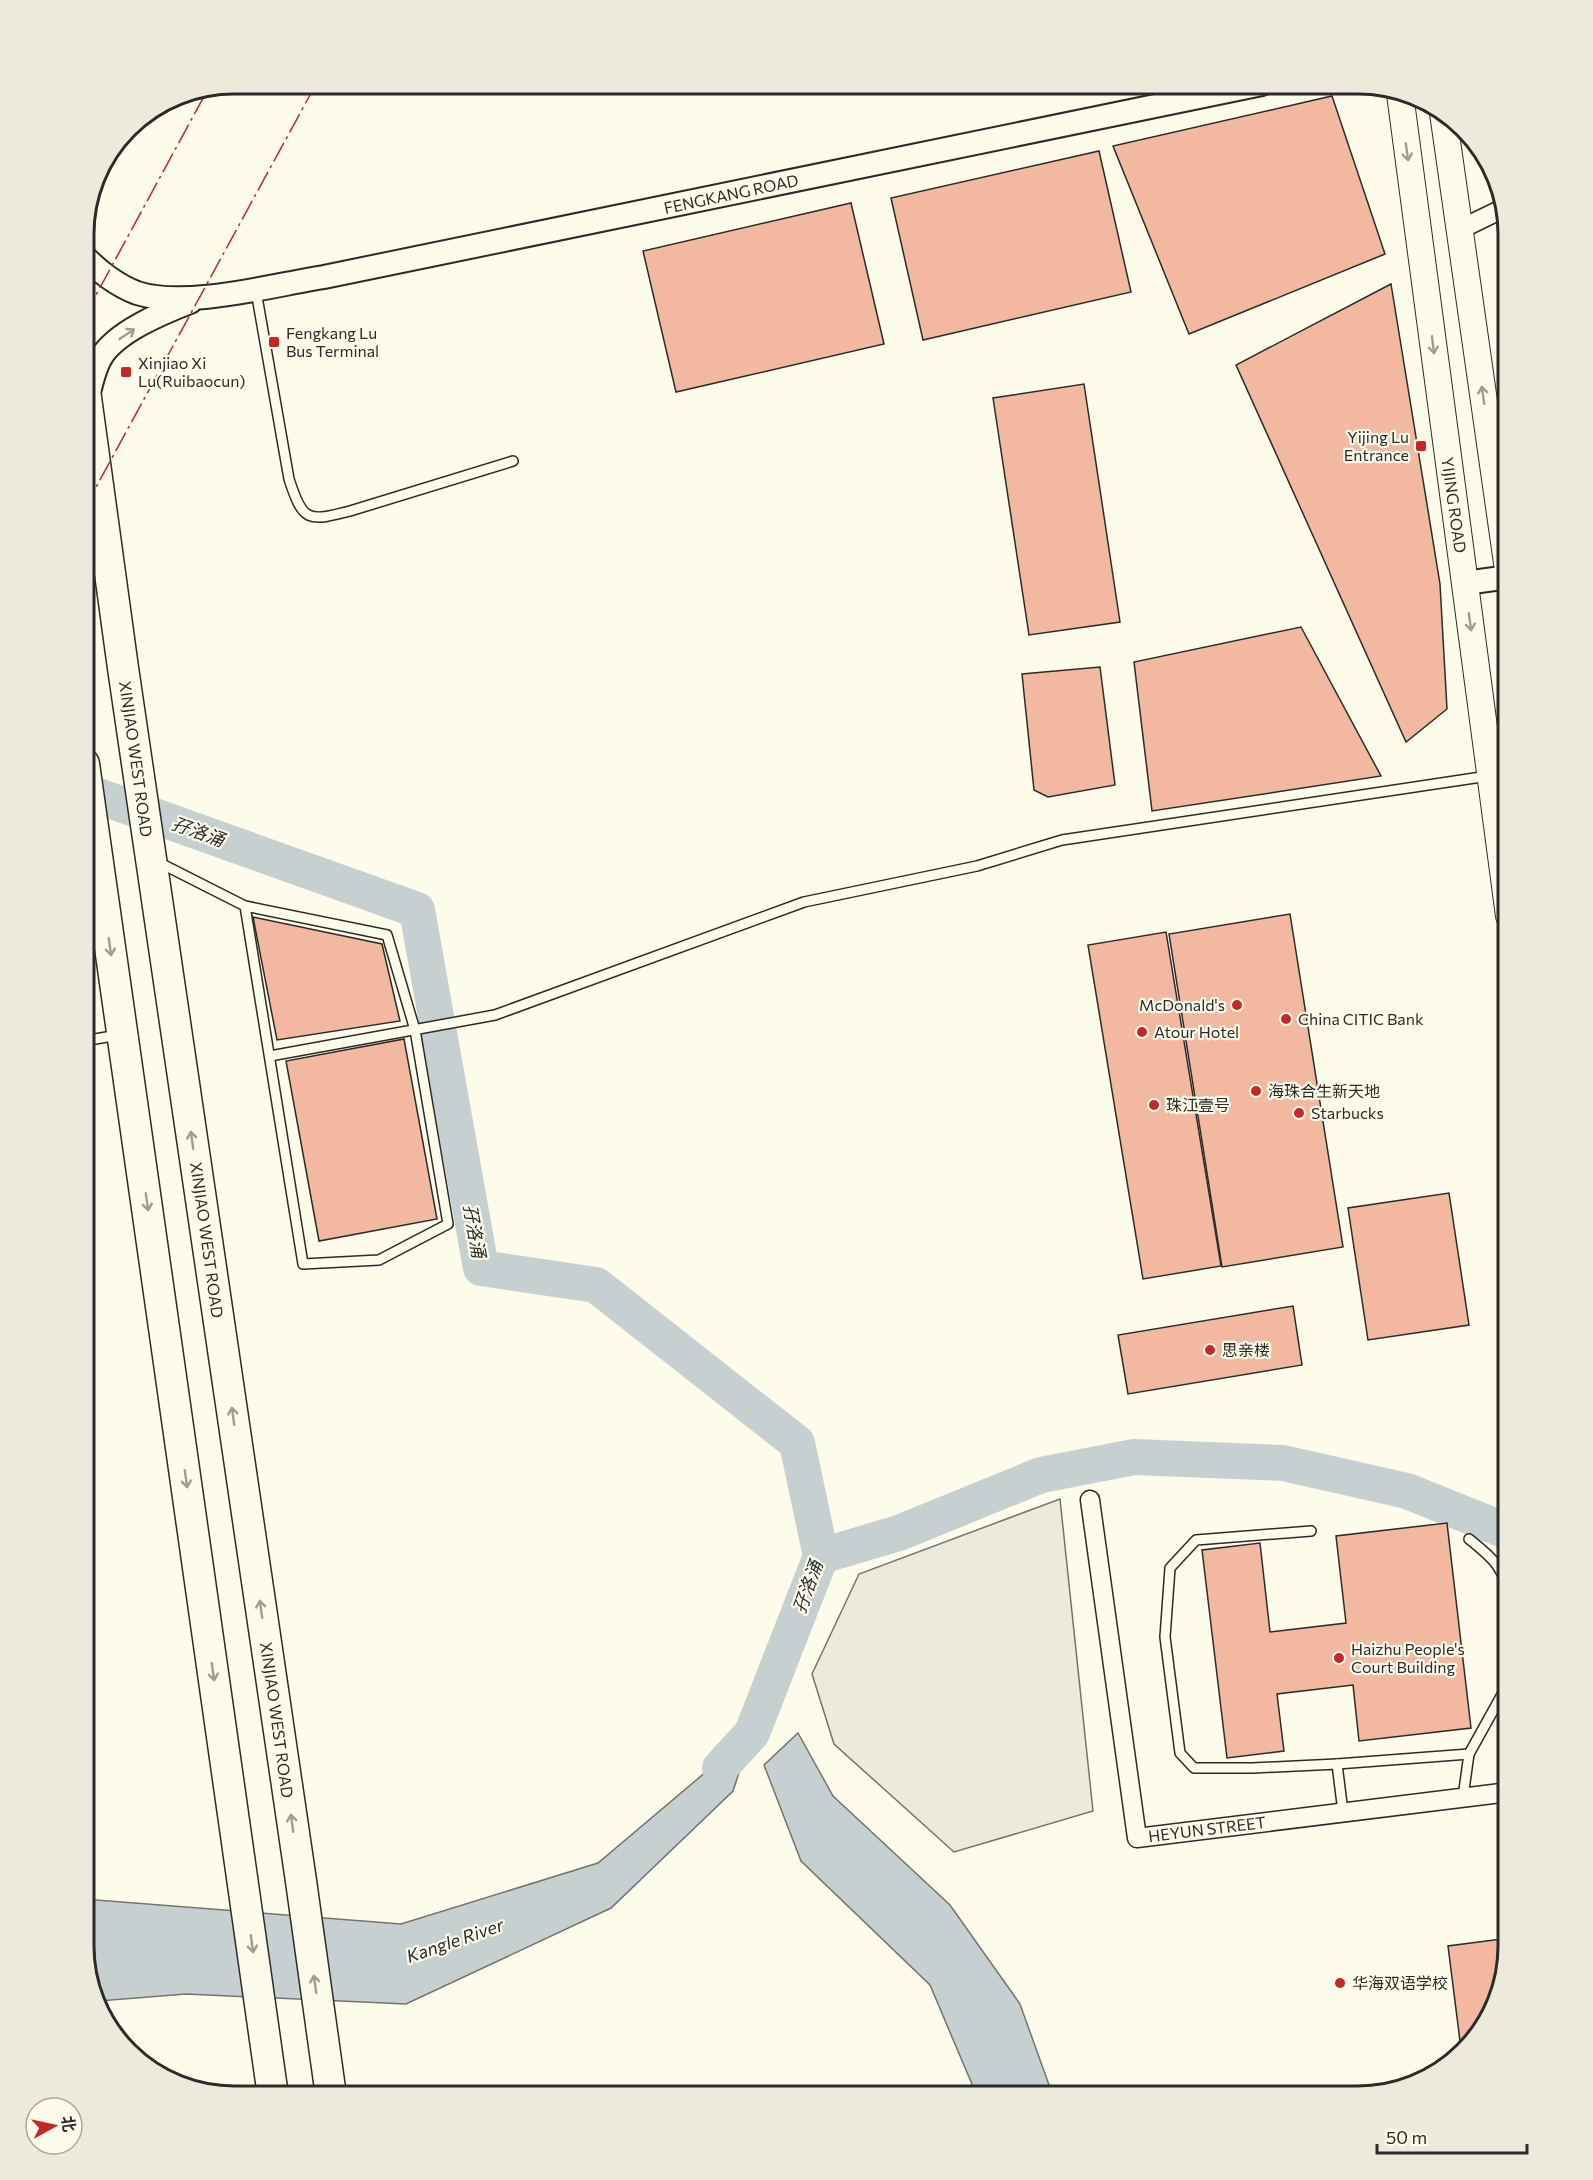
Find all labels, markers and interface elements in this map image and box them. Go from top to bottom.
one-way arrow [1402,142,1413,161]
street label: FENGKANG ROAD [662,170,800,217]
place label: Fengkang Lu Bus Terminal [286,323,379,360]
one-way arrow [118,328,135,340]
marker: Fengkang Lu Bus Terminal [267,335,281,349]
one-way arrow [1427,335,1438,355]
place label: Xinjiao Xi Lu(Ruibaocun) [138,353,246,390]
marker: Xinjiao Xi Lu(Ruibaocun) [119,365,133,379]
one-way arrow [1477,385,1488,405]
place label: Yijing Lu Entrance [1344,427,1409,464]
marker: Yijing Lu Entrance [1414,439,1428,453]
street label: YIJING ROAD [1438,456,1471,554]
one-way arrow [1465,611,1476,631]
street label: XINJIAO WEST ROAD [116,680,157,838]
water label: 孖洛涌 [169,811,229,851]
one-way arrow [105,936,116,956]
place label: McDonald's [1139,995,1225,1014]
marker: McDonald's [1230,998,1244,1012]
place label: China CITIC Bank [1298,1009,1424,1028]
marker: China CITIC Bank [1279,1012,1293,1026]
place label: Atour Hotel [1154,1022,1239,1041]
marker: Atour Hotel [1135,1025,1149,1039]
place label: 海珠合生新天地 [1268,1081,1380,1100]
marker: 海珠合生新天地 [1249,1084,1263,1098]
place label: 珠江壹号 [1166,1095,1230,1114]
marker: 珠江壹号 [1147,1098,1161,1112]
place label: Starbucks [1311,1103,1384,1122]
marker: Starbucks [1292,1106,1306,1120]
one-way arrow [187,1131,198,1151]
street label: XINJIAO WEST ROAD [187,1161,228,1319]
one-way arrow [142,1192,153,1212]
water label: 孖洛涌 [459,1202,491,1261]
place label: 思亲楼 [1222,1340,1270,1359]
marker: 思亲楼 [1203,1343,1217,1357]
one-way arrow [227,1407,238,1427]
one-way arrow [181,1468,192,1488]
water label: 孖洛涌 [787,1556,827,1616]
one-way arrow [255,1600,266,1620]
place label: Haizhu People's Court Building [1351,1639,1465,1676]
street label: XINJIAO WEST ROAD [257,1641,298,1799]
marker: Haizhu People's Court Building [1332,1651,1346,1665]
one-way arrow [208,1661,219,1681]
street label: HEYUN STREET [1147,1812,1267,1845]
one-way arrow [287,1814,298,1833]
water label: Kangle River [403,1913,507,1967]
one-way arrow [246,1933,257,1953]
place label: 华海双语学校 [1352,1973,1448,1992]
one-way arrow [310,1975,321,1995]
marker: 华海双语学校 [1333,1976,1347,1990]
north arrow [24,2096,84,2156]
text: 北 [59,2115,80,2133]
scale bar [1377,2117,1527,2155]
text: 50 m [1386,2126,1427,2148]

